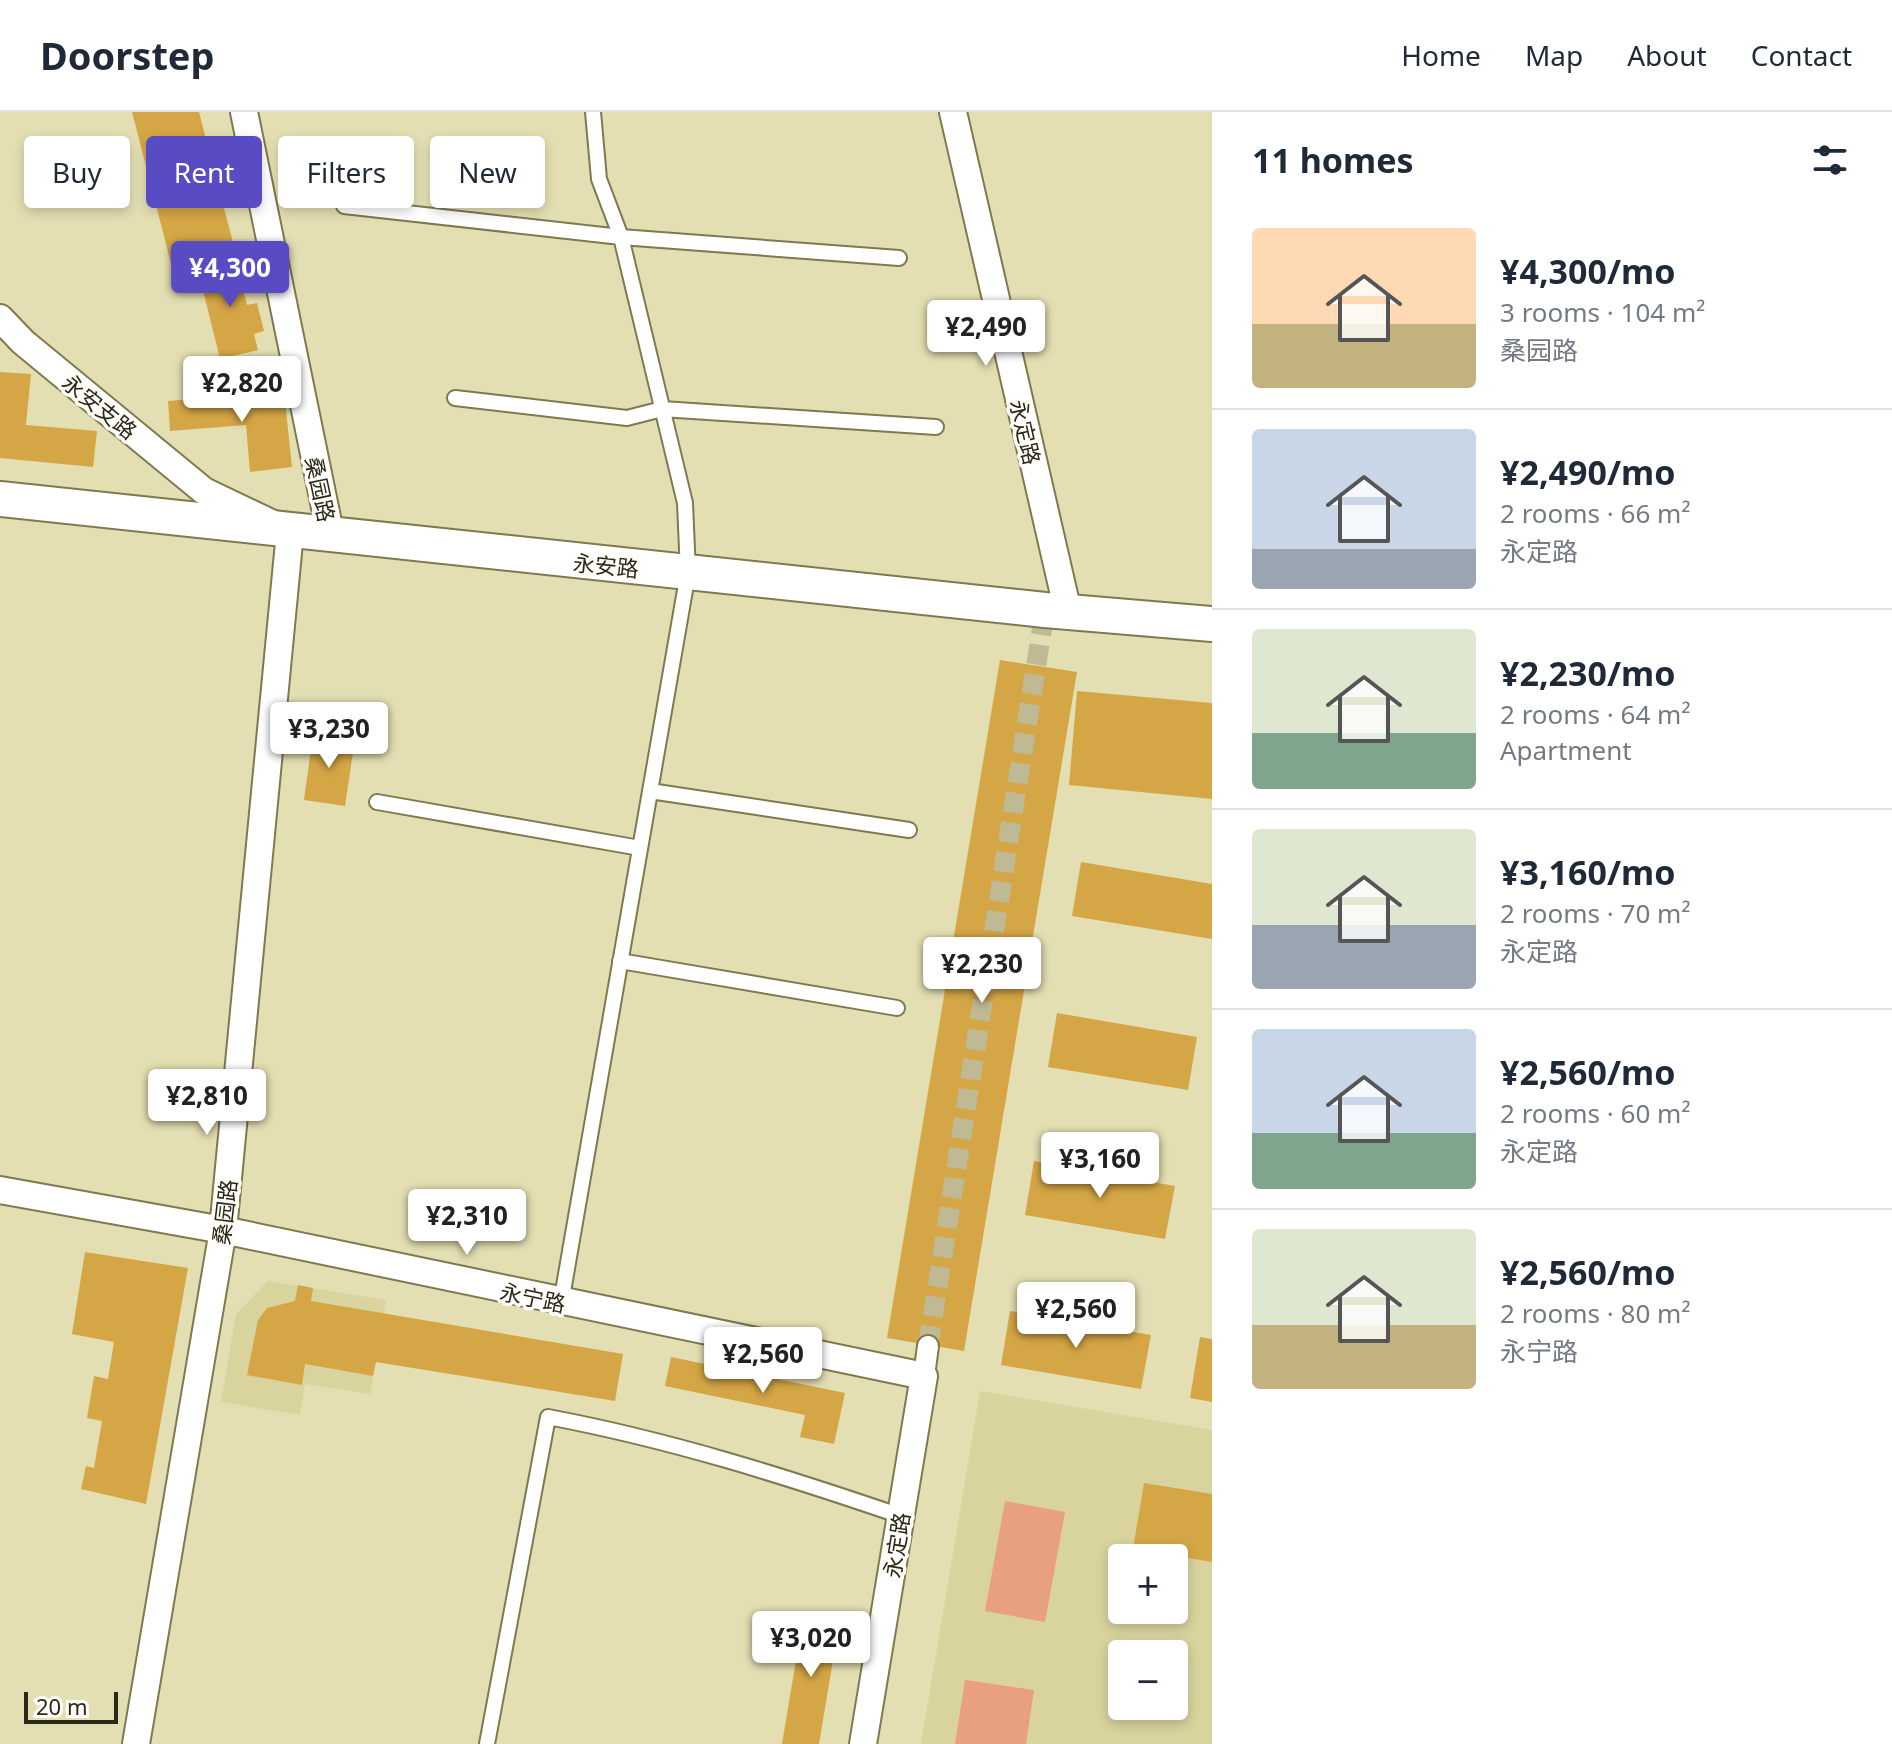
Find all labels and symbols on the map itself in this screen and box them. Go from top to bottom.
pin: ¥4,300 [165,241,295,309]
pin: ¥2,490 [921,300,1051,368]
pin: ¥2,820 [177,356,307,424]
street label: 永安支路 [56,367,144,445]
street label: 永定路 [1004,396,1048,468]
street label: 桑园路 [299,454,343,524]
street label: 永安路 [572,547,640,583]
pin: ¥3,230 [264,702,394,770]
pin: ¥2,230 [917,937,1047,1005]
pin: ¥2,810 [142,1069,272,1137]
pin: ¥3,160 [1035,1132,1165,1200]
street label: 桑园路 [205,1177,243,1247]
pin: ¥2,310 [402,1189,532,1257]
street label: 永宁路 [498,1275,568,1319]
pin: ¥2,560 [1011,1282,1141,1350]
pin: ¥2,560 [698,1327,828,1395]
street label: 永定路 [876,1510,916,1580]
pin: ¥3,020 [746,1611,876,1679]
scale bar [24,1688,118,1724]

